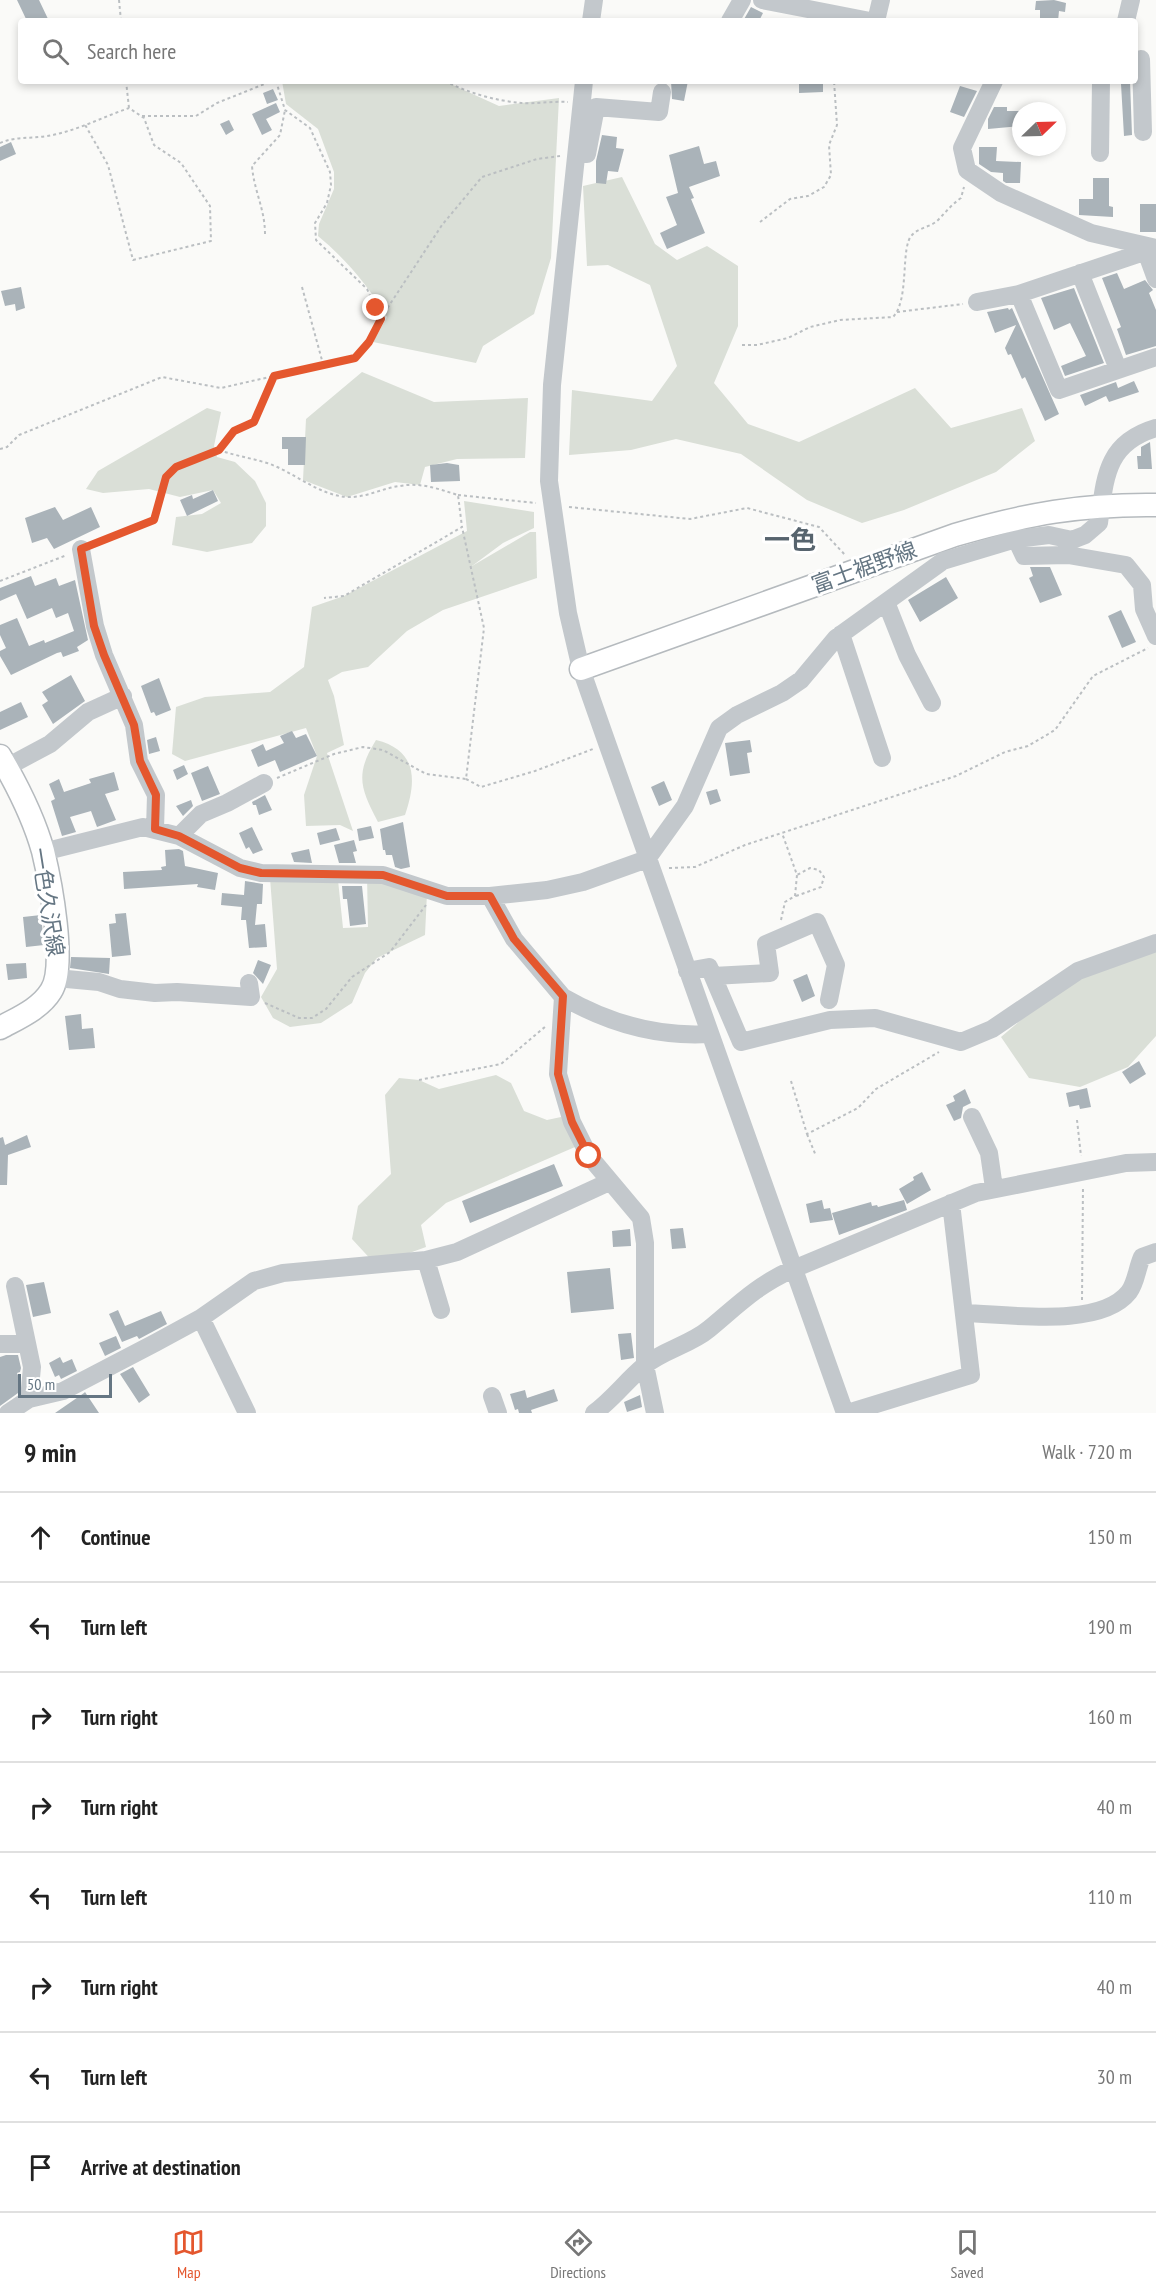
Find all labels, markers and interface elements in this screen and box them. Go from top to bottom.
search box [18,18,1138,84]
icon: search [39,35,72,68]
text: Search here [87,37,176,65]
north arrow [1012,102,1066,156]
route end [362,294,388,320]
district label: 一色 [764,523,816,556]
street label: 富士裾野線 [808,535,920,599]
street label: 一色久沢線 [26,845,70,959]
route start [575,1142,601,1168]
scale bar [18,1371,112,1398]
text: 50 m [27,1374,55,1394]
text: 9 min [24,1436,77,1469]
text: Walk · 720 m [1042,1439,1132,1465]
icon: ahead [24,1521,57,1554]
text: Continue [81,1523,151,1551]
text: 150 m [1088,1524,1132,1550]
icon: left [24,1611,57,1644]
text: Turn left [81,1613,147,1641]
text: 190 m [1088,1614,1132,1640]
icon: right [24,1701,57,1734]
text: Turn right [81,1703,158,1731]
text: 160 m [1088,1704,1132,1730]
icon: right [24,1791,57,1824]
text: Turn right [81,1793,158,1821]
text: 40 m [1097,1794,1132,1820]
icon: left [24,1881,57,1914]
text: Turn left [81,1883,147,1911]
text: 110 m [1088,1884,1132,1910]
icon: right [24,1971,57,2004]
text: Turn right [81,1973,158,2001]
text: 40 m [1097,1974,1132,2000]
icon: left [24,2061,57,2094]
text: Turn left [81,2063,147,2091]
text: 30 m [1097,2064,1132,2090]
icon: arrive [24,2151,57,2184]
text: Arrive at destination [81,2153,241,2181]
tab: Map [172,2226,205,2282]
tab: Directions [550,2226,606,2282]
tab: Saved [951,2226,984,2282]

